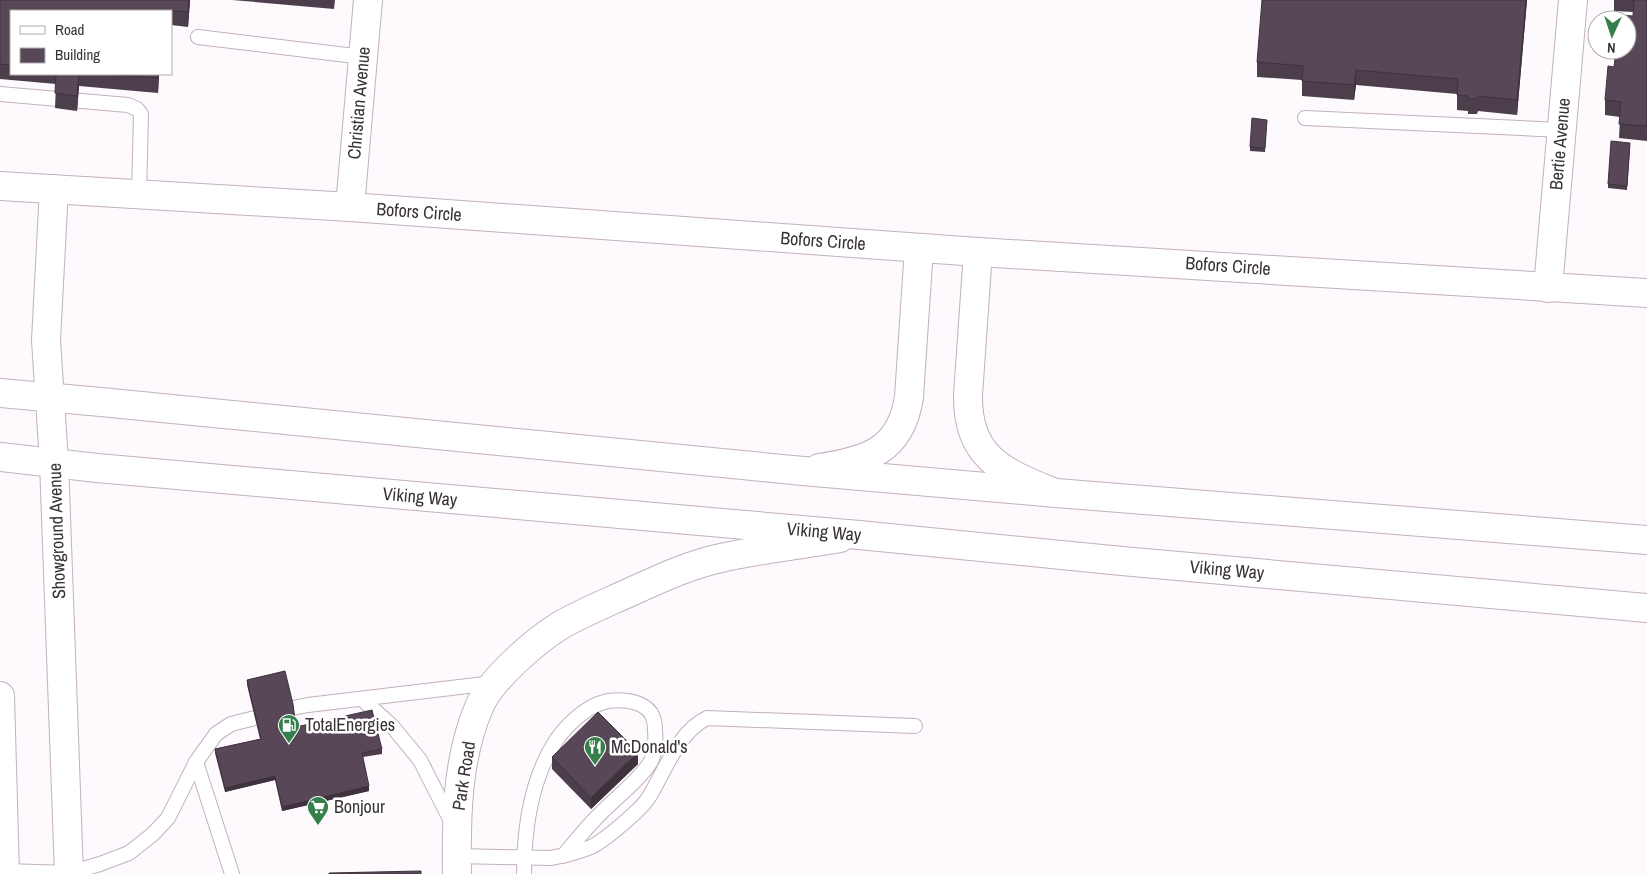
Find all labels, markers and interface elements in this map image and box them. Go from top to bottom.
legend [10,10,172,75]
north arrow [1587,10,1637,60]
text: Road [55,19,84,40]
text: N [1607,39,1616,57]
text: Building [55,44,100,65]
street label: Christian Avenue [341,46,376,160]
street label: Bertie Avenue [1543,97,1576,191]
street label: Bofors Circle [376,196,462,227]
street label: Bofors Circle [780,225,866,256]
street label: Bofors Circle [1185,250,1271,281]
street label: Showground Avenue [42,463,71,599]
street label: Viking Way [382,481,459,512]
street label: Viking Way [786,516,863,547]
street label: Viking Way [1189,554,1266,585]
place label: TotalEnergies [305,712,395,737]
fuel station icon: TotalEnergies [277,713,301,744]
place label: McDonald's [611,734,688,759]
restaurant icon: McDonald's [583,735,607,766]
street label: Park Road [446,740,481,812]
place label: Bonjour [334,794,385,819]
supermarket icon: Bonjour [306,795,330,826]

